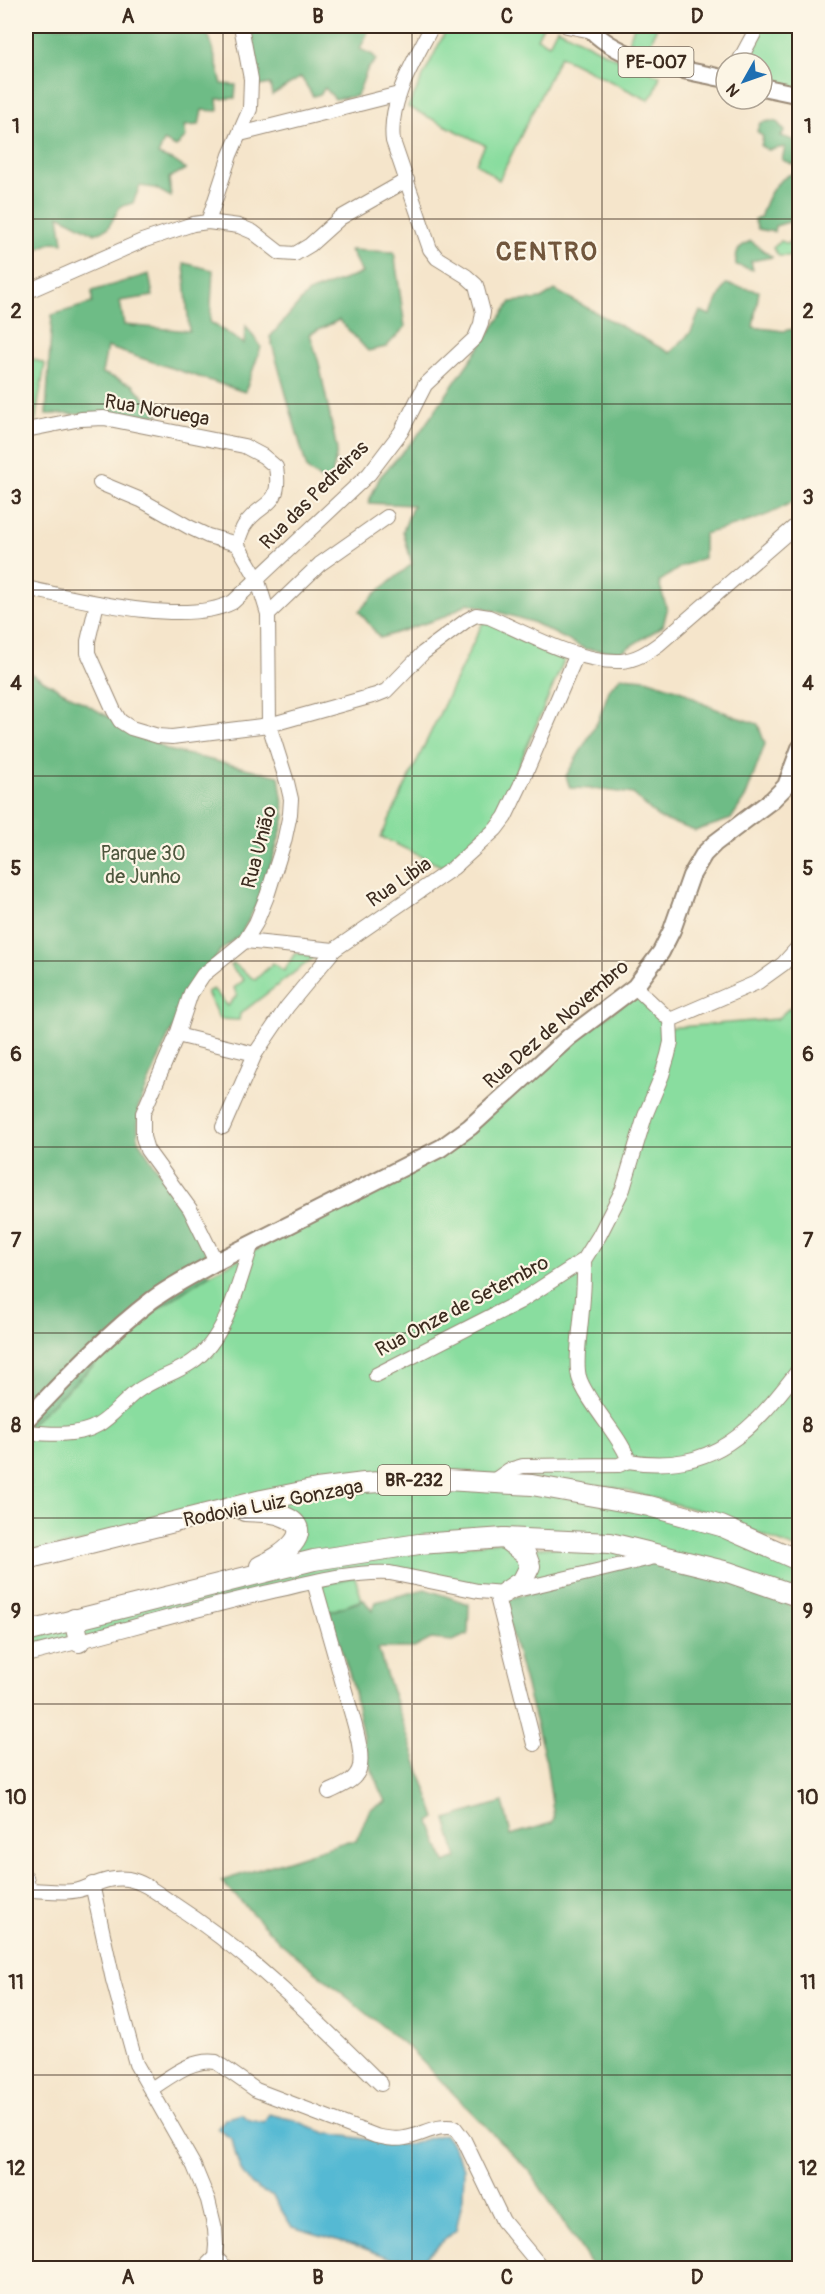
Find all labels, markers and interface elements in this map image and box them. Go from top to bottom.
text: A [122,4,135,29]
text: B [312,4,324,29]
text: C [501,4,513,29]
text: D [691,4,704,29]
road number: PE-007 [618,47,694,77]
north arrow [714,51,774,111]
text: N [722,79,744,101]
text: 1 [12,114,20,139]
text: 1 [804,114,812,139]
district label: CENTRO [496,236,598,268]
text: 2 [10,299,22,324]
text: 2 [802,299,814,324]
street label: Rua Noruega [103,388,211,432]
street label: Rua das Pedreiras [254,435,374,555]
text: 3 [10,485,22,510]
text: 3 [802,485,814,510]
text: 4 [10,671,22,696]
text: 4 [802,671,814,696]
street label: Rua União [236,803,282,891]
park label: Parque 30 de Junho [100,841,186,889]
street label: Rua Libia [362,851,436,913]
text: 5 [11,856,22,881]
text: 5 [803,856,814,881]
street label: Rua Dez de Novembro [478,954,634,1094]
text: 6 [10,1042,22,1067]
text: 6 [802,1042,814,1067]
text: 7 [11,1228,22,1253]
text: 7 [803,1228,814,1253]
street label: Rua Onze de Setembro [371,1250,553,1362]
text: 8 [11,1413,21,1438]
text: 8 [803,1413,813,1438]
road number: BR-232 [378,1465,450,1495]
street label: Rodovia Luiz Gonzaga [181,1473,365,1533]
text: 9 [11,1599,21,1624]
text: 9 [803,1599,813,1624]
text: 10 [5,1785,27,1810]
text: 10 [797,1785,819,1810]
text: 11 [8,1970,24,1995]
text: 11 [800,1970,816,1995]
text: 12 [7,2156,26,2181]
text: 12 [799,2156,818,2181]
text: A [122,2265,135,2290]
text: B [312,2265,324,2290]
text: C [501,2265,513,2290]
text: D [691,2265,704,2290]

